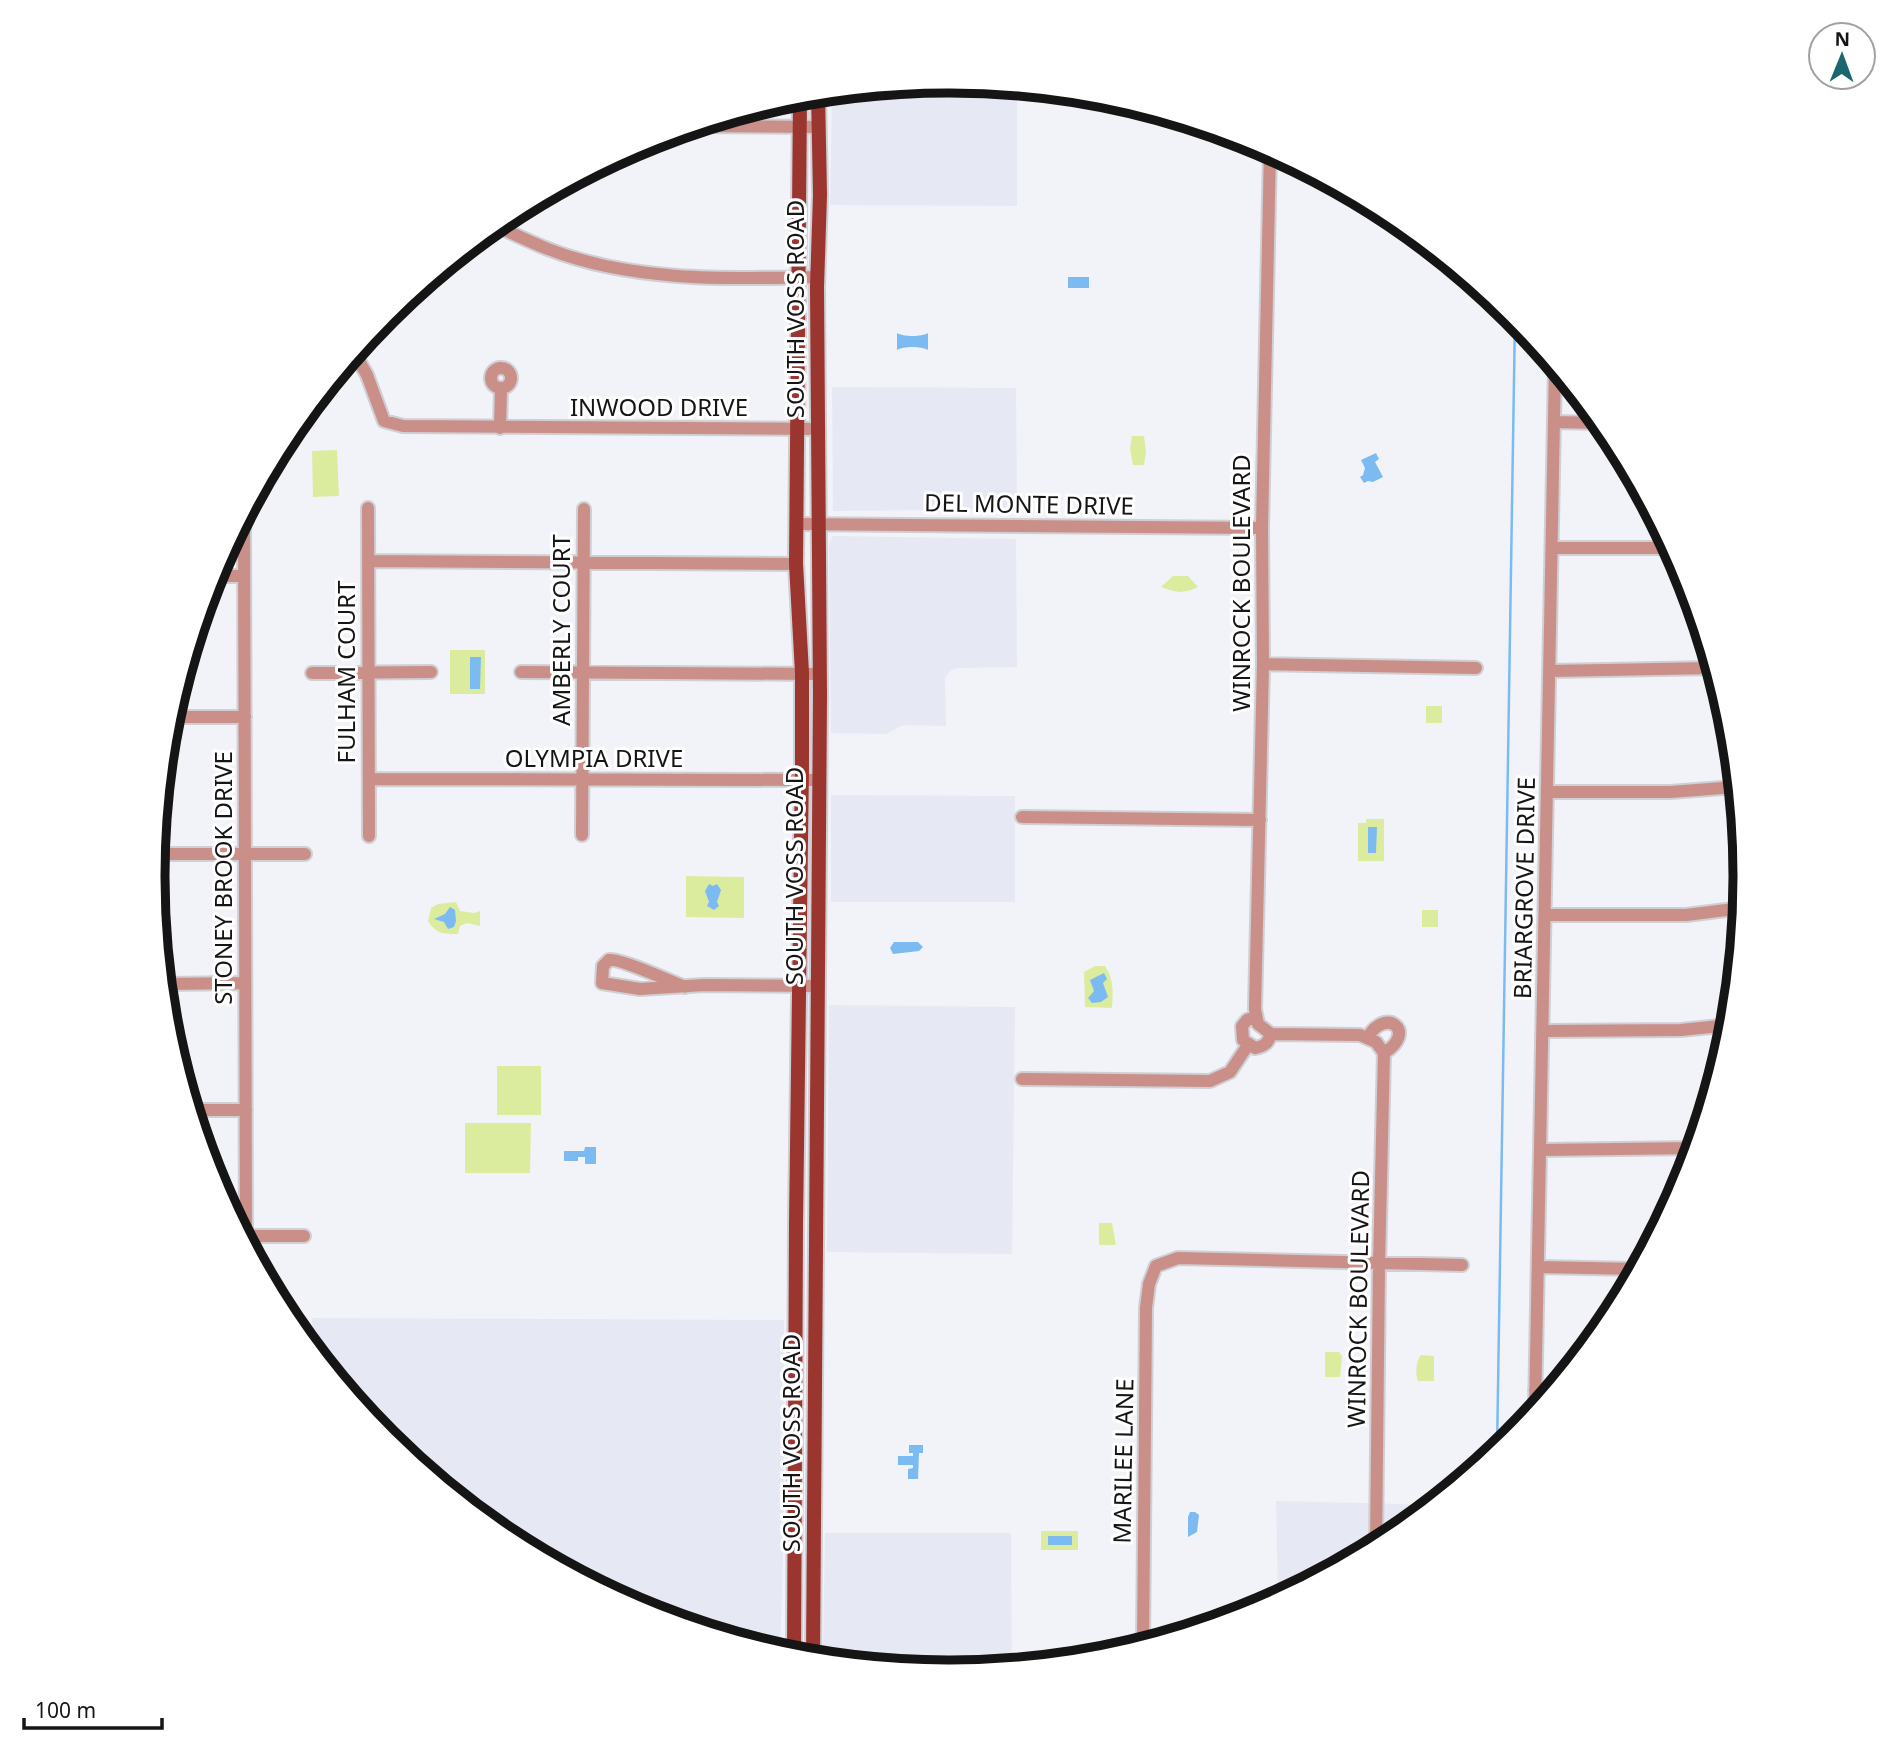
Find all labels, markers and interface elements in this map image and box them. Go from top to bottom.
north arrow [1807,21,1877,91]
text: N [1834,26,1850,52]
street label: SOUTH VOSS ROAD [778,200,811,418]
street label: INWOOD DRIVE [570,390,748,423]
street label: WINROCK BOULEVARD [1224,454,1257,712]
street label: DEL MONTE DRIVE [924,485,1134,522]
street label: AMBERLY COURT [544,533,577,726]
street label: FULHAM COURT [329,580,362,763]
street label: OLYMPIA DRIVE [505,741,683,774]
street label: STONEY BROOK DRIVE [206,751,239,1005]
street label: SOUTH VOSS ROAD [777,767,810,985]
street label: BRIARGROVE DRIVE [1505,777,1542,999]
street label: WINROCK BOULEVARD [1339,1170,1376,1428]
street label: SOUTH VOSS ROAD [774,1334,807,1552]
street label: MARILEE LANE [1105,1378,1140,1544]
scale bar [24,1686,163,1730]
text: 100 m [35,1696,96,1724]

